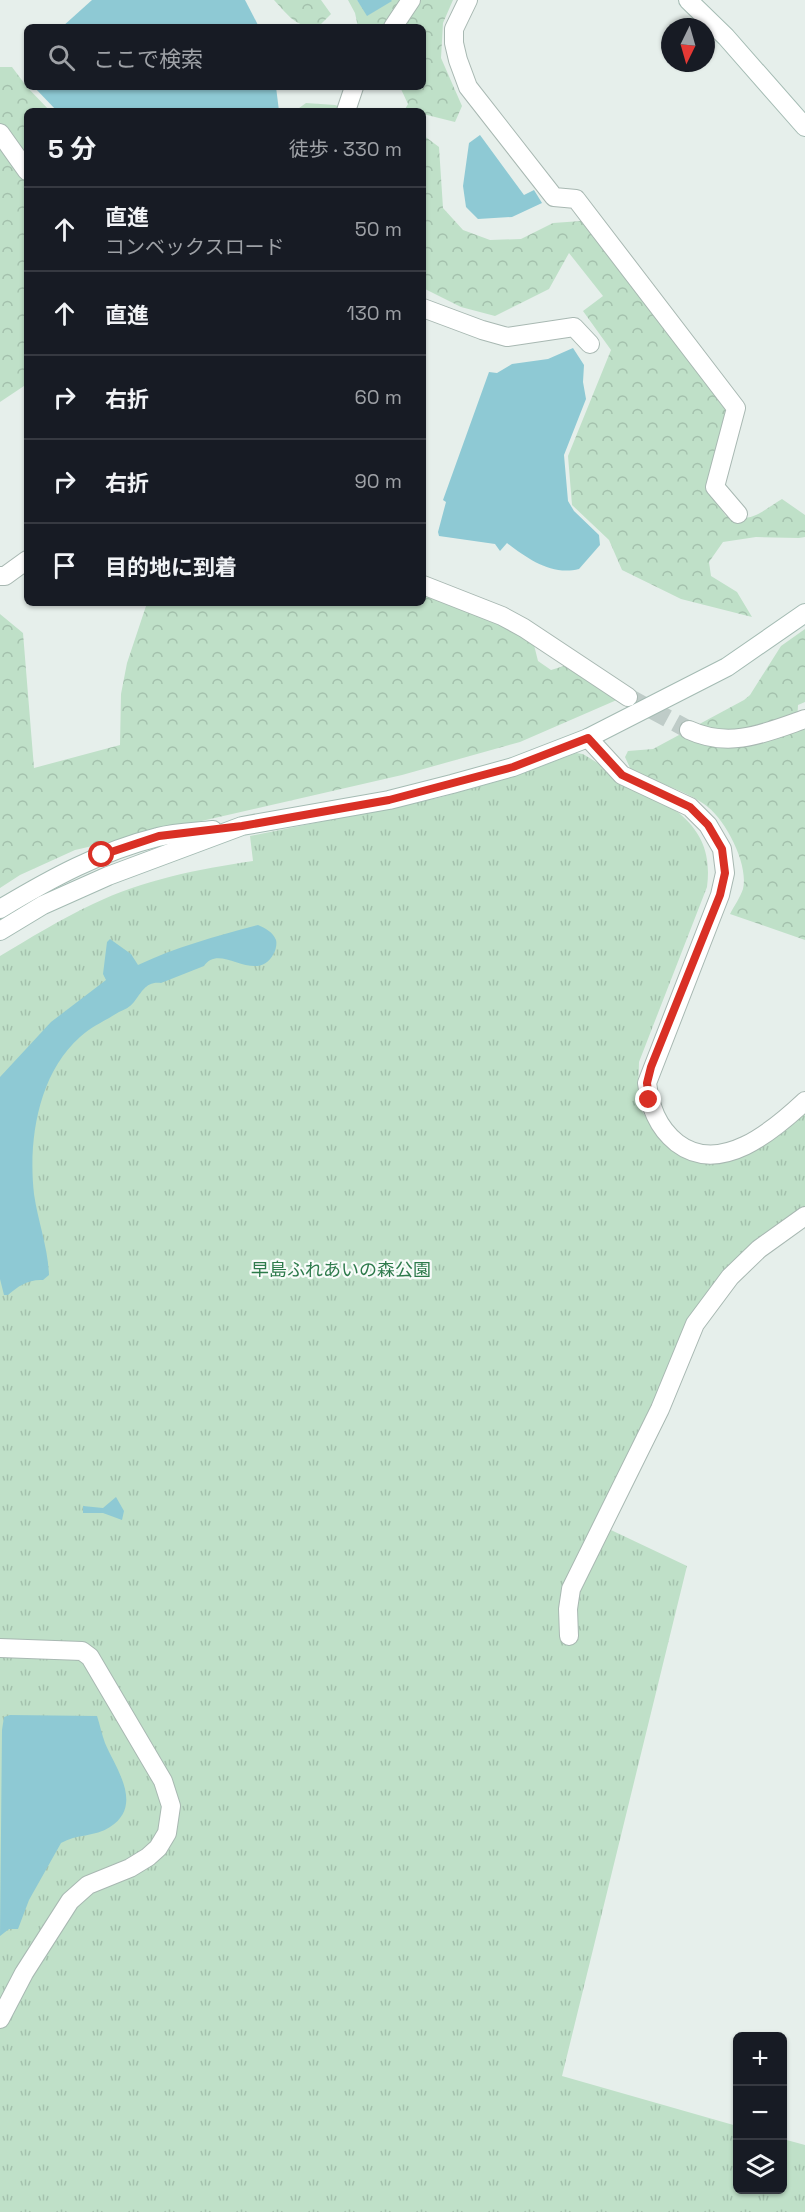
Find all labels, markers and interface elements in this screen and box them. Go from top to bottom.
north arrow [661,18,715,72]
search box [24,24,426,90]
icon: search [45,41,78,74]
text: ここで検索 [93,45,203,73]
text: 5 分 [48,132,96,166]
text: 徒歩 · 330 m [289,136,402,162]
text: 直進 [105,203,149,231]
icon: ahead [48,213,81,246]
text: 50 m [355,216,402,242]
text: コンベックスロード [105,234,284,260]
icon: ahead [48,297,81,330]
text: 130 m [346,300,402,326]
text: 直進 [105,301,149,329]
icon: right [48,381,81,414]
text: 60 m [355,384,402,410]
text: 右折 [105,385,149,413]
icon: right [48,465,81,498]
text: 90 m [355,468,402,494]
text: 右折 [105,469,149,497]
icon: arrive [48,549,81,582]
text: 目的地に到着 [105,553,237,581]
route start [88,841,114,867]
route end [635,1086,661,1112]
park label: 早島ふれあいの森公園 [251,1258,431,1281]
map controls [733,2032,787,2194]
button: + [733,2032,787,2086]
button: − [733,2086,787,2140]
button: layers [733,2140,787,2194]

